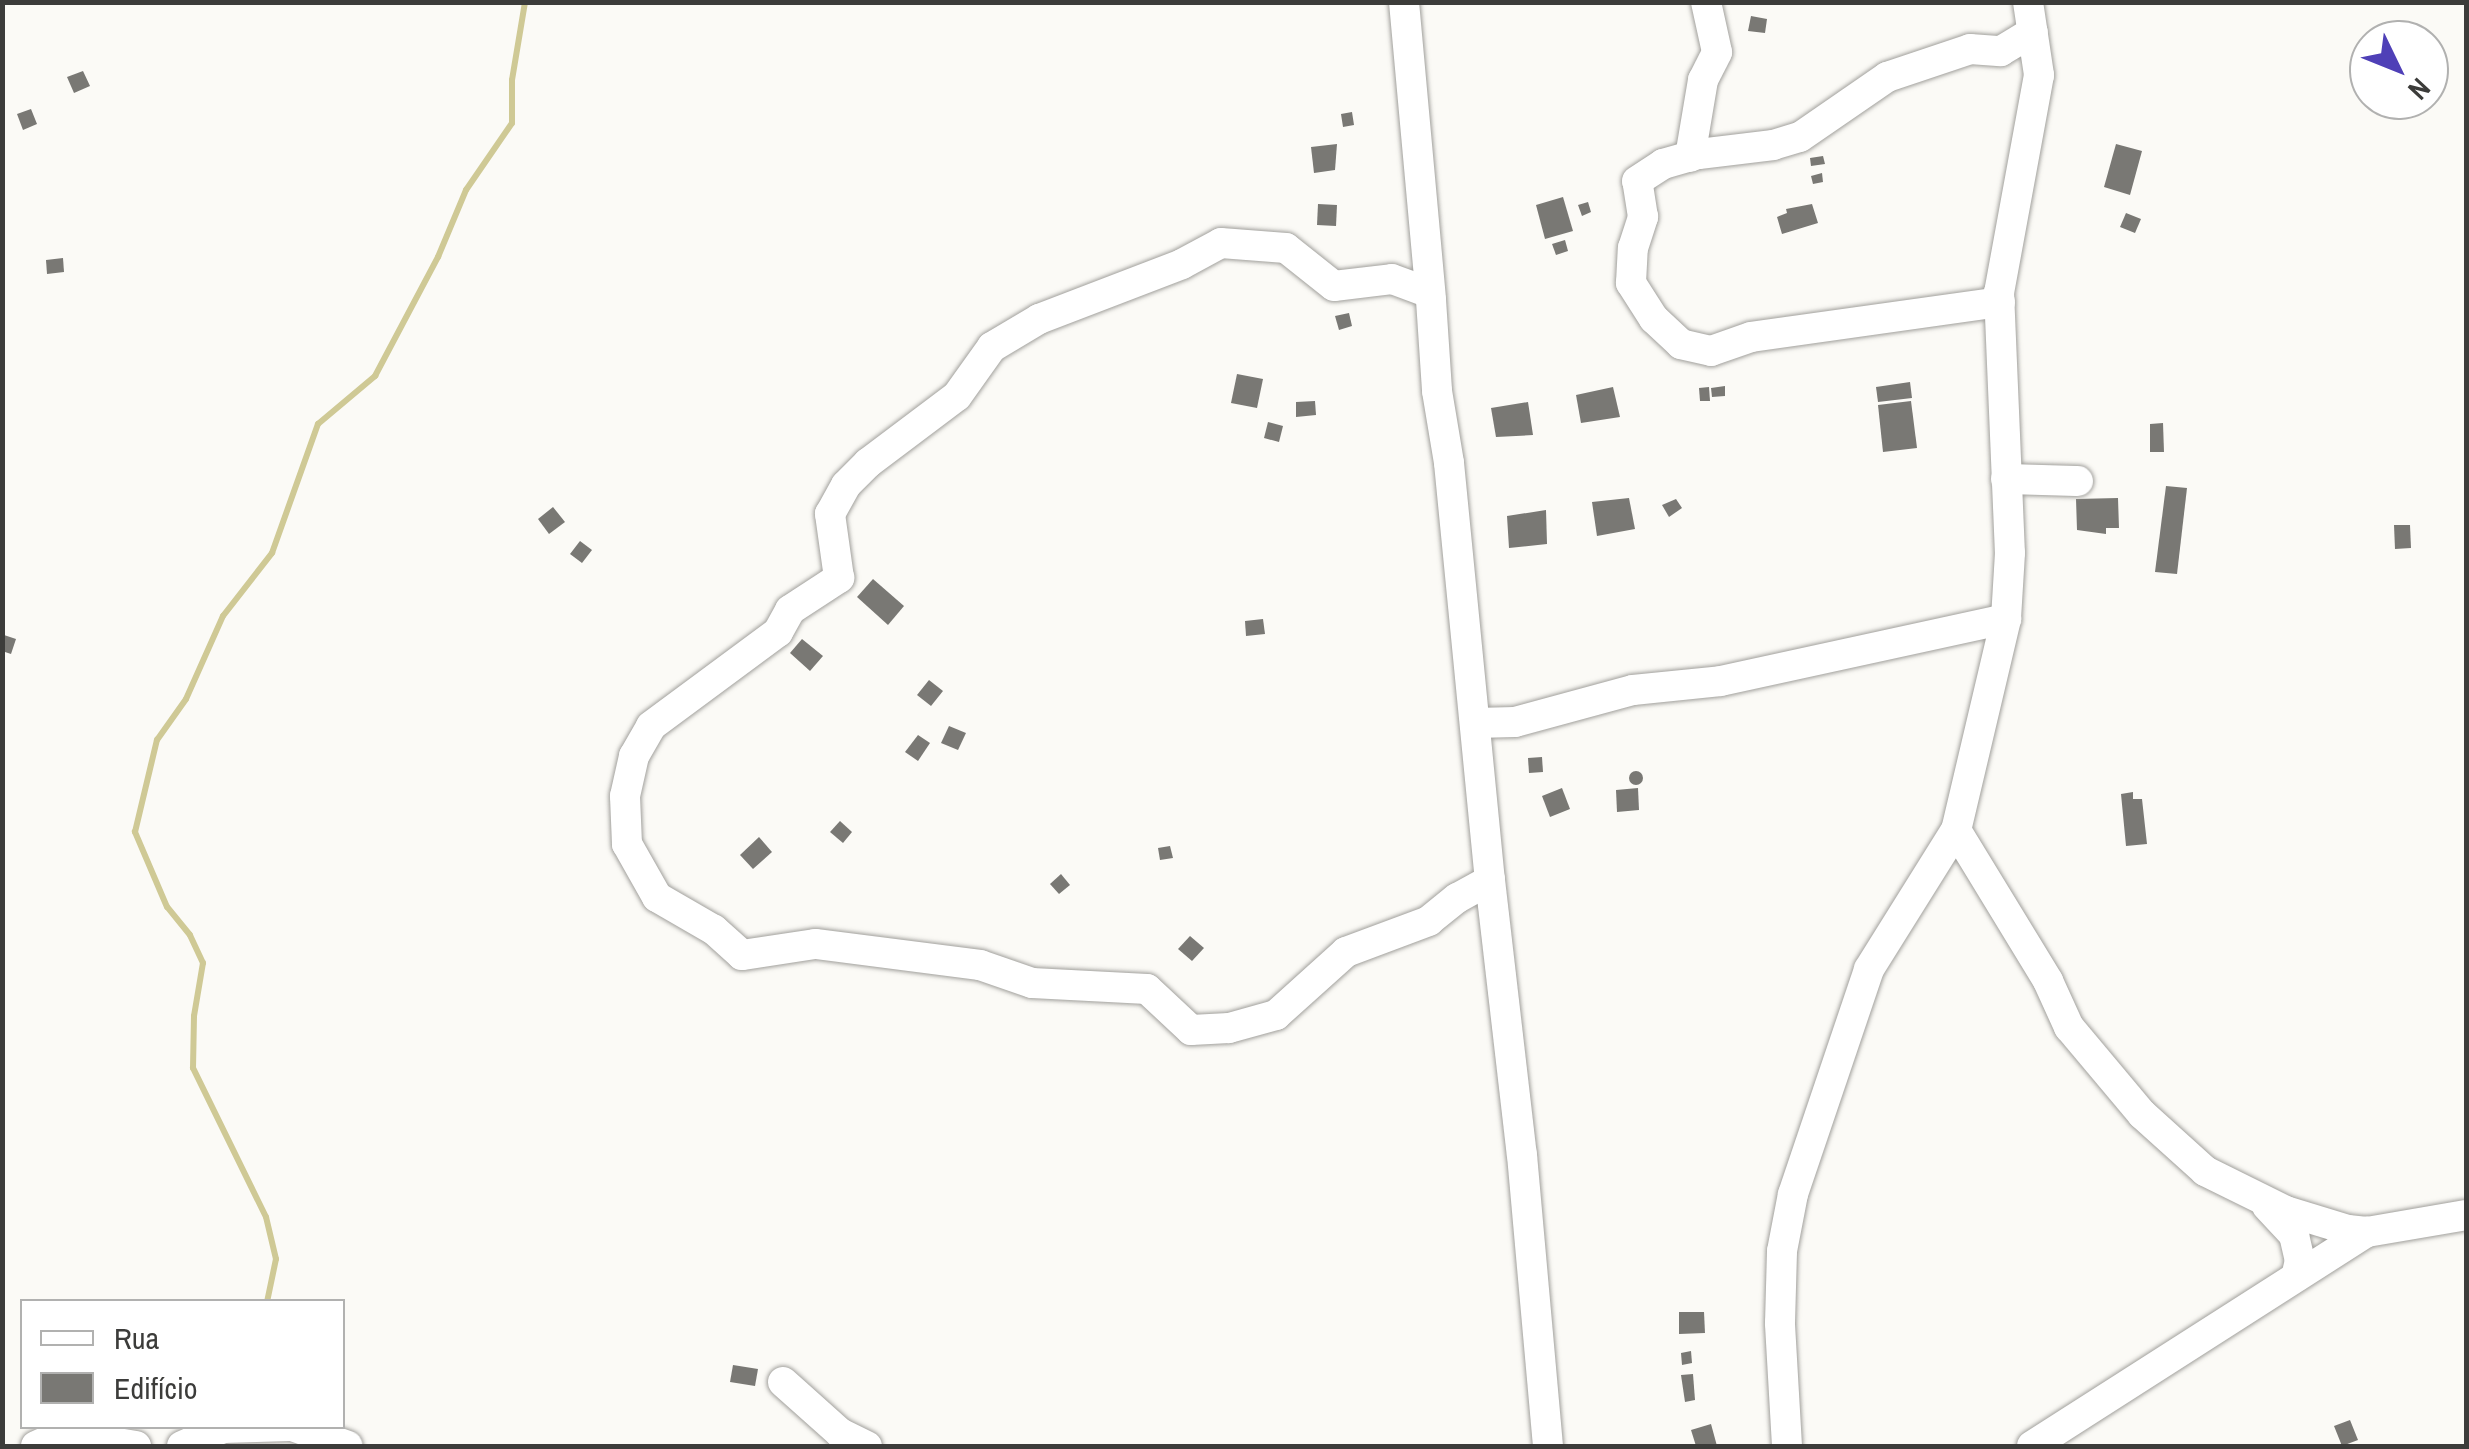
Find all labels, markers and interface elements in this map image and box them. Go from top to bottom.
north arrow [2349,20,2449,120]
text: N [2400,70,2439,108]
legend [20,1299,345,1429]
text: Rua [114,1318,159,1358]
text: Edifício [114,1368,197,1408]

